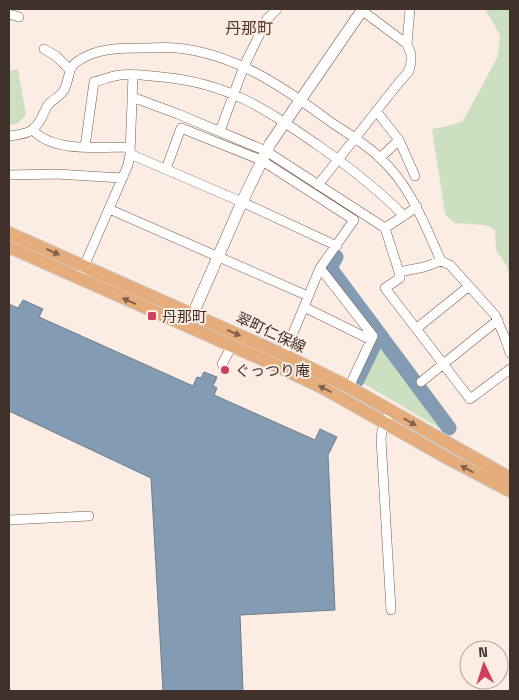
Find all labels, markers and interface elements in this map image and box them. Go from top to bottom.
district label: 丹那町 [225,18,273,39]
one-way arrow [46,249,60,257]
one-way arrow [122,296,136,304]
place label: 丹那町 [162,307,207,326]
street label: 翠町仁保線 [233,308,309,356]
marker: 丹那町 [146,310,158,322]
one-way arrow [227,329,241,337]
place label: ぐっつり庵 [235,361,310,380]
marker: ぐっつり庵 [219,364,231,376]
one-way arrow [318,385,332,393]
one-way arrow [402,418,417,426]
one-way arrow [460,465,474,473]
north arrow [459,640,509,690]
text: N [478,643,488,661]

